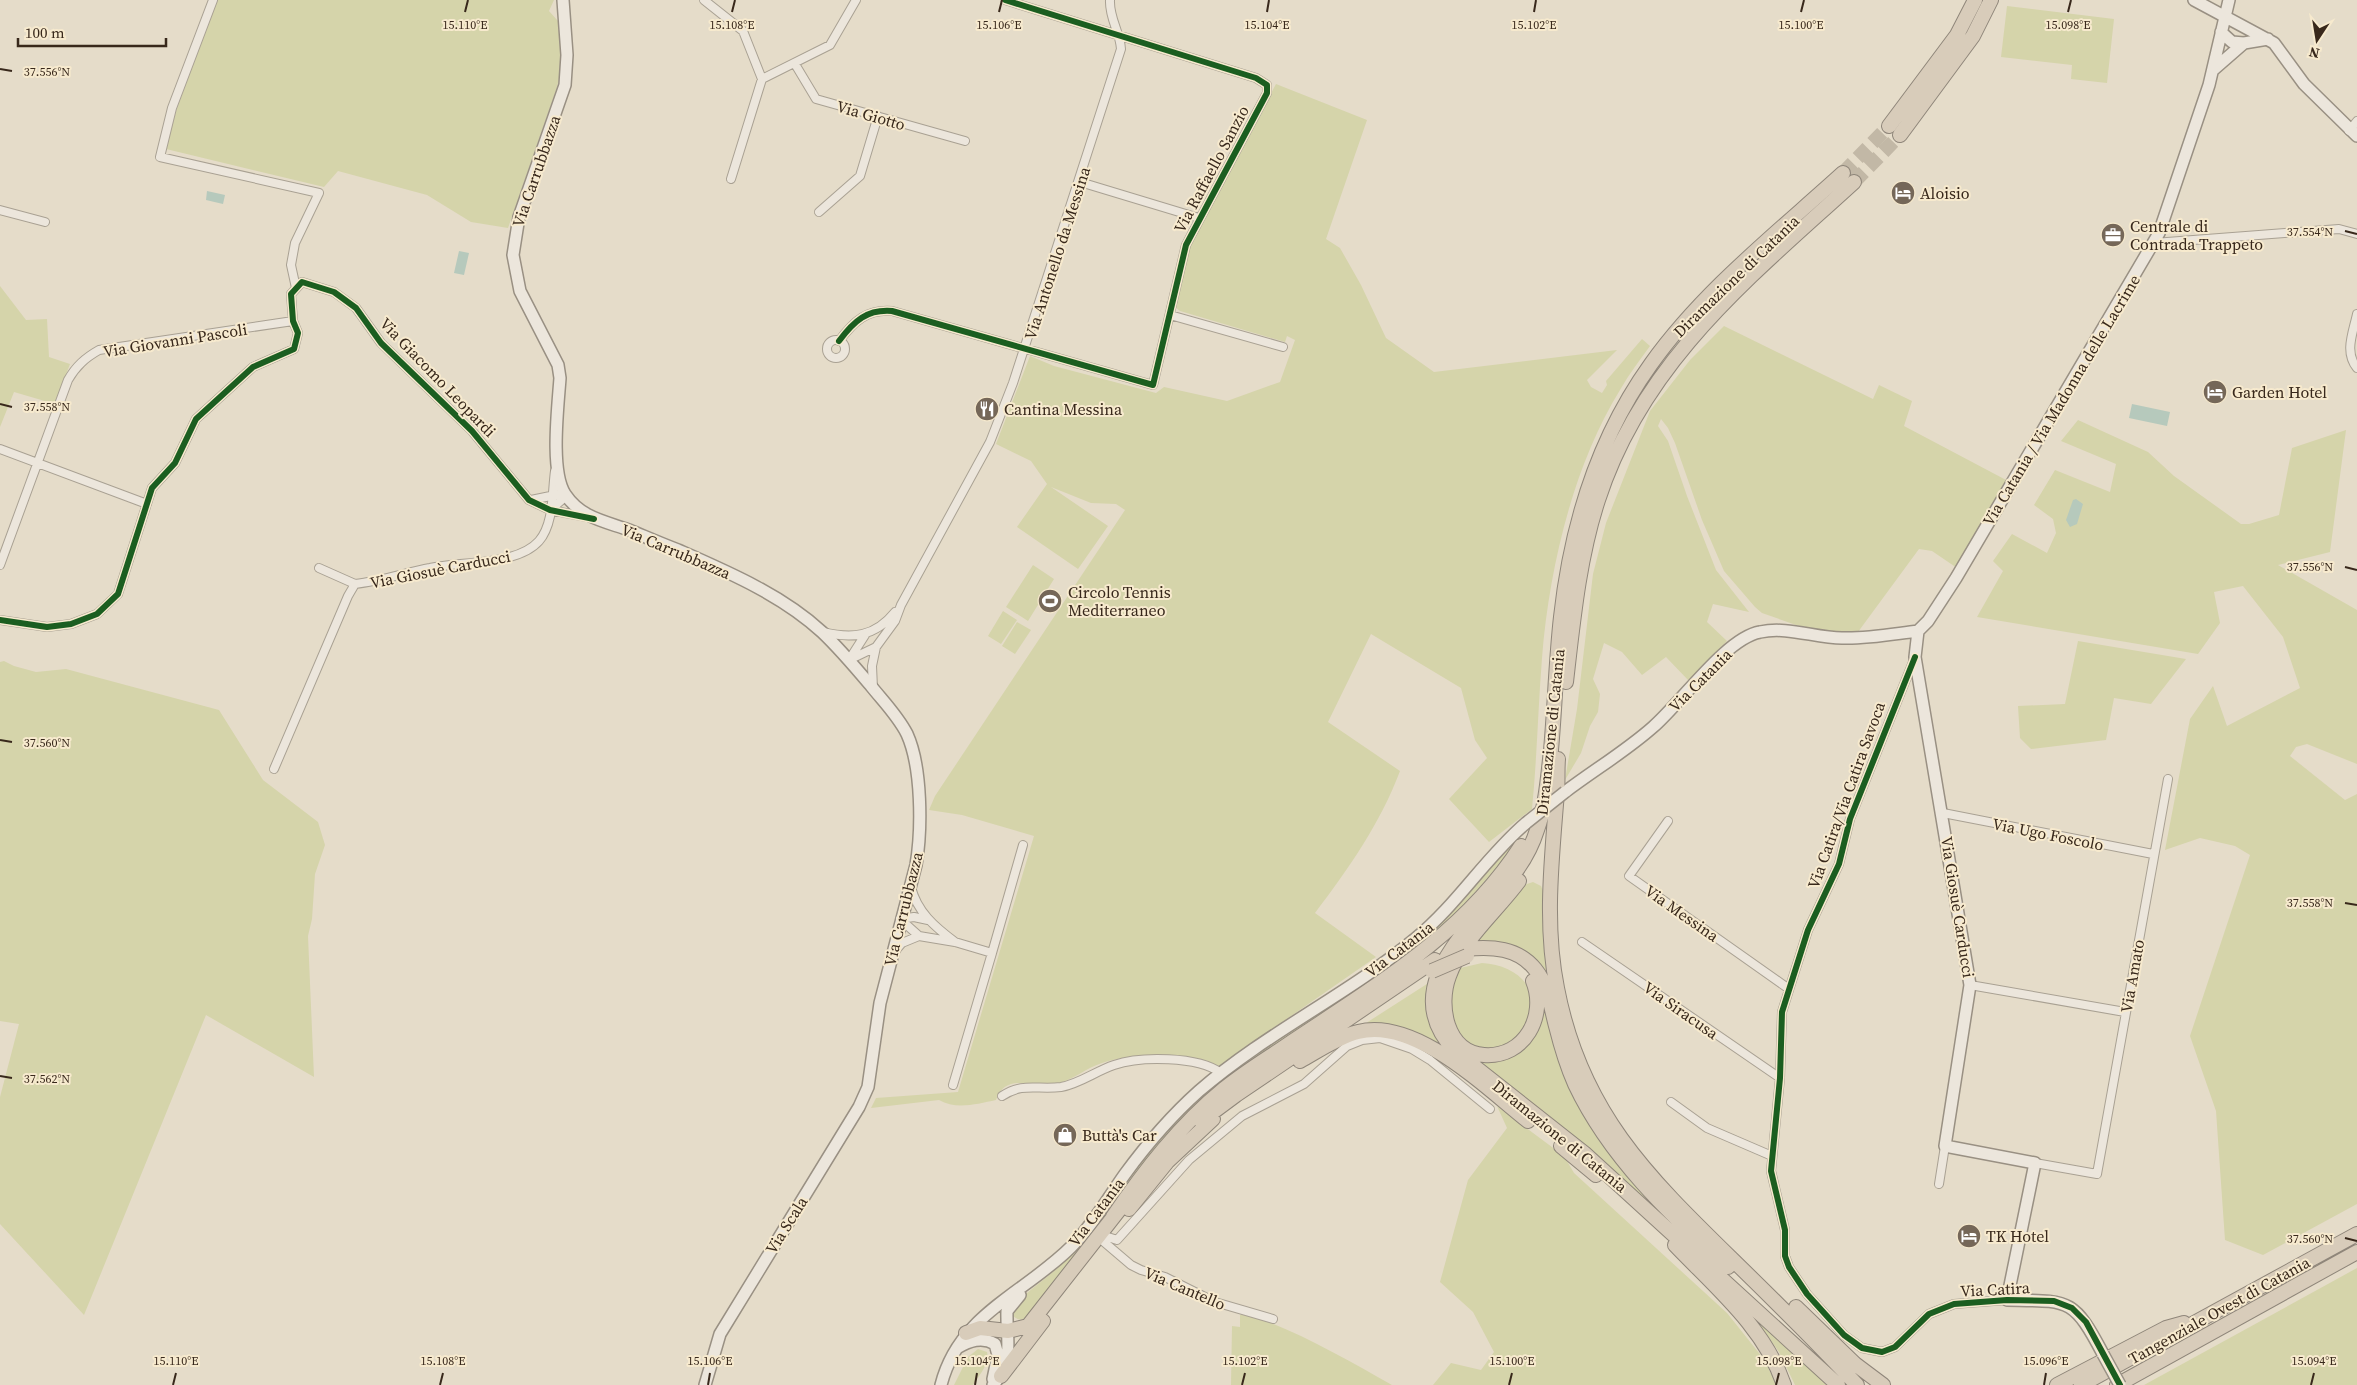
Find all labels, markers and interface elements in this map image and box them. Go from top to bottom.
scale bar [18,15,165,47]
north arrow [2292,15,2342,65]
text: 15.110°E [443,17,487,33]
text: 15.108°E [710,17,754,33]
text: 15.106°E [977,17,1021,33]
text: 15.104°E [1245,17,1289,33]
text: 15.102°E [1512,17,1556,33]
text: 15.100°E [1779,17,1823,33]
text: 15.098°E [2046,17,2090,33]
text: 100 m [25,22,65,43]
text: N [2307,42,2321,64]
text: 37.556°N [24,64,70,80]
street label: Via Giotto [834,95,908,135]
street label: Via Raffaello Sanzio [1168,101,1254,236]
street label: Via Carrubbazza [507,111,566,230]
street label: Via Antonello da Messina [1019,163,1096,342]
hotel icon: Aloisio [1890,180,1916,206]
place label: Aloisio [1920,182,1970,204]
street label: Diramazione di Catania [1668,209,1804,342]
place label: Centrale di Contrada Trappeto [2130,215,2263,255]
office icon: Centrale di Contrada Trappeto [2100,222,2126,248]
text: 37.554°N [2287,224,2333,240]
street label: Via Catania / Via Madonna delle Lacrime [1977,270,2145,530]
street label: Via Giacomo Leopardi [375,312,501,442]
street label: Via Giovanni Pascoli [101,318,249,362]
hotel icon: Garden Hotel [2202,379,2228,405]
place label: Garden Hotel [2232,381,2327,403]
restaurant icon: Cantina Messina [974,396,1000,422]
place label: Cantina Messina [1004,398,1123,420]
text: 37.558°N [24,399,70,415]
street label: Via Carrubbazza [618,518,735,584]
street label: Via Giosuè Carducci [368,545,512,593]
text: 37.556°N [2287,559,2333,575]
place label: Circolo Tennis Mediterraneo [1068,581,1171,621]
sports icon: Circolo Tennis Mediterraneo [1037,588,1063,614]
street label: Via Catania [1664,643,1737,716]
street label: Diramazione di Catania [1530,647,1570,816]
street label: Via Catira/Via Catira Savoca [1802,698,1890,892]
text: 37.560°N [24,735,70,751]
street label: Via Ugo Foscolo [1990,812,2106,856]
street label: Via Giosuè Carducci [1936,835,1980,979]
street label: Via Carrubbazza [878,849,928,968]
street label: Via Messina [1641,879,1724,947]
text: 37.558°N [2287,895,2333,911]
street label: Via Catania [1360,915,1439,982]
street label: Via Amato [2115,937,2149,1014]
street label: Via Siracusa [1639,976,1724,1044]
text: 37.562°N [24,1071,70,1087]
street label: Diramazione di Catania [1488,1075,1633,1198]
shop icon: Buttà's Car [1052,1122,1078,1148]
place label: Buttà's Car [1082,1124,1157,1146]
street label: Via Catania [1063,1172,1130,1251]
street label: Via Scala [760,1191,813,1258]
hotel icon: TK Hotel [1956,1223,1982,1249]
place label: TK Hotel [1986,1225,2049,1247]
text: 37.560°N [2287,1231,2333,1247]
street label: Tangenziale Ovest di Catania [2124,1250,2314,1369]
street label: Via Cantello [1141,1261,1229,1315]
street label: Via Catira [1960,1276,2031,1302]
text: 15.110°E [154,1353,198,1369]
text: 15.108°E [421,1353,465,1369]
text: 15.106°E [688,1353,732,1369]
text: 15.104°E [955,1353,999,1369]
text: 15.102°E [1223,1353,1267,1369]
text: 15.100°E [1490,1353,1534,1369]
text: 15.098°E [1757,1353,1801,1369]
text: 15.096°E [2024,1353,2068,1369]
text: 15.094°E [2292,1353,2336,1369]

